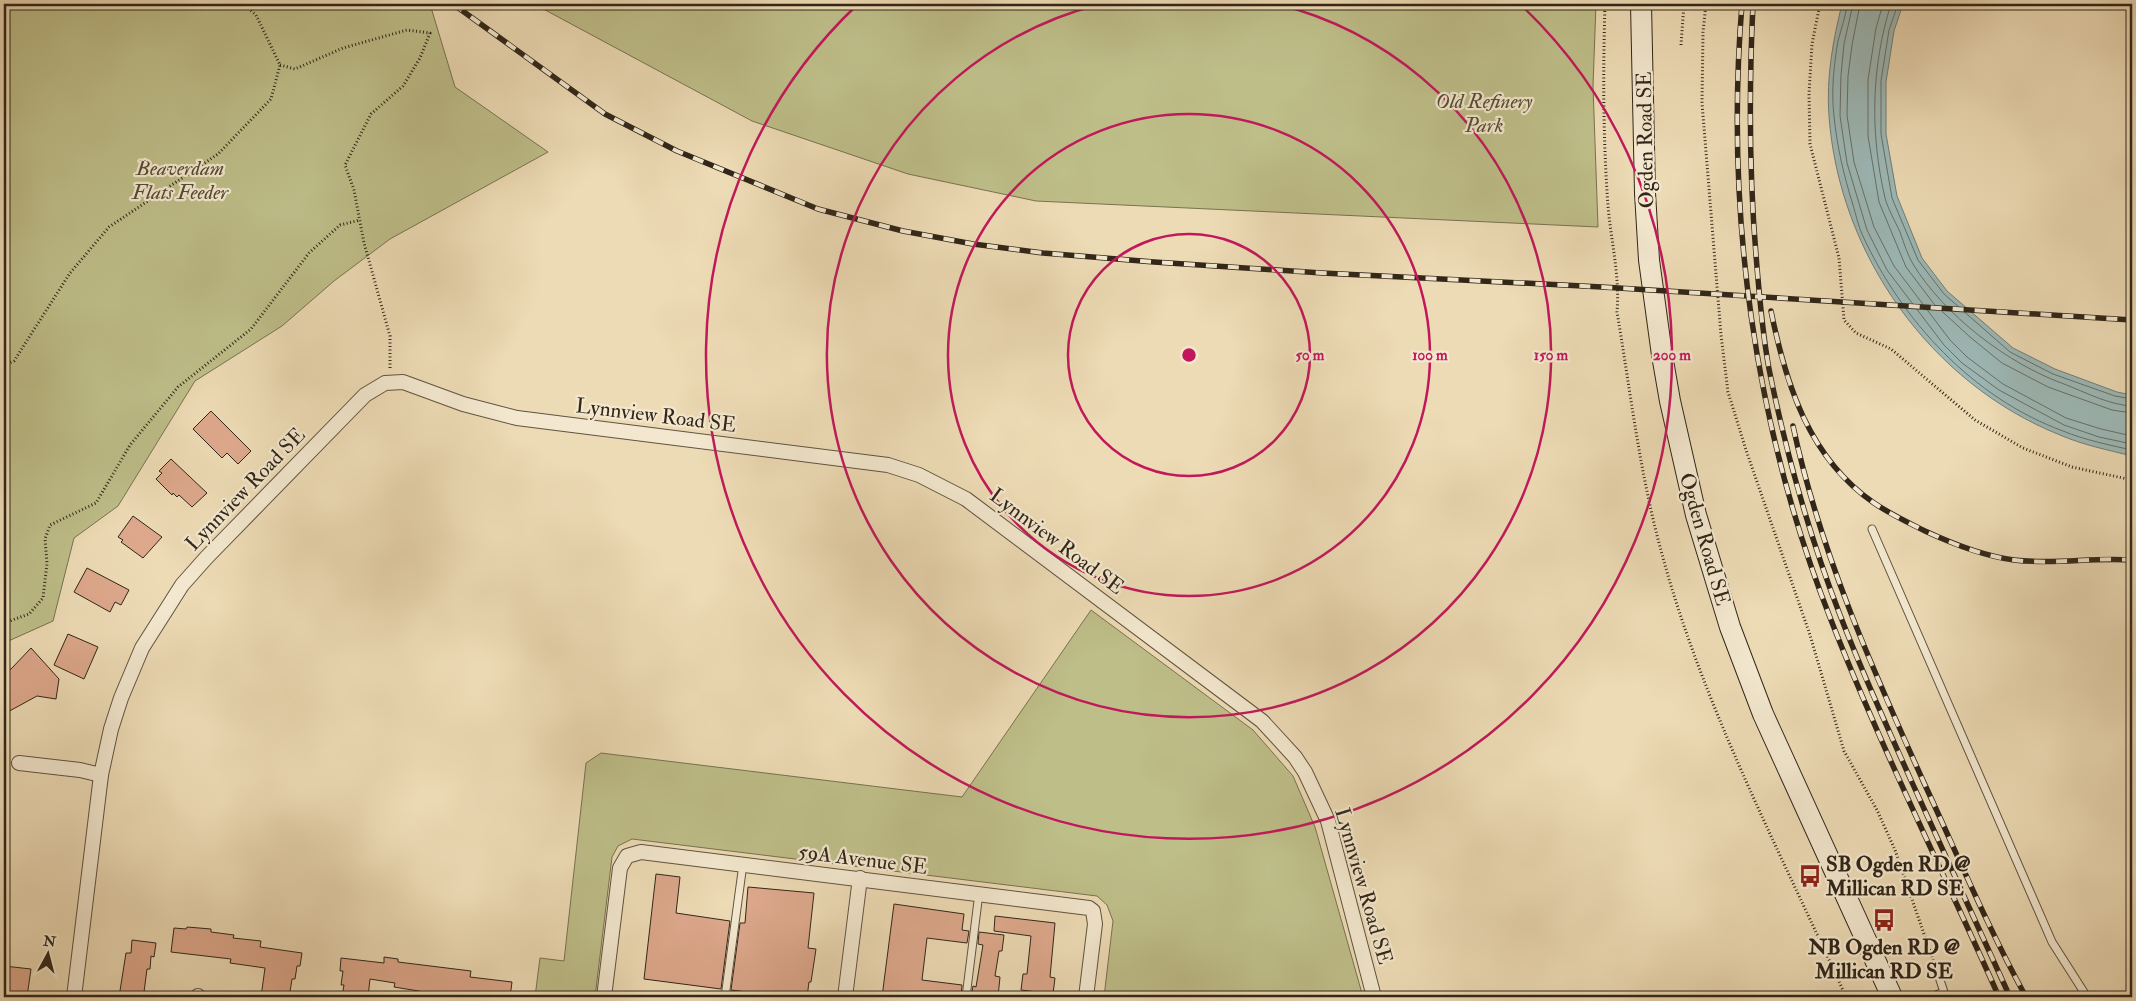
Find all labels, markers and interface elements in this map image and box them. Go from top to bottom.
street label: Ogden Road SE [1631,71,1660,209]
park label: Old Refinery Park [1435,88,1533,139]
park label: Beaverdam Flats Feeder [131,155,229,206]
centre of rings [1180,346,1198,364]
text: 50 m [1296,346,1325,365]
text: 100 m [1412,346,1448,365]
text: 150 m [1534,346,1568,365]
text: 200 m [1653,346,1691,365]
street label: Lynnview Road SE [574,392,738,439]
street label: Lynnview Road SE [180,422,311,557]
street label: Ogden Road SE [1673,470,1736,609]
street label: Lynnview Road SE [984,482,1129,601]
street label: Lynnview Road SE [1328,805,1399,968]
street label: 59A Avenue SE [797,838,929,881]
place label: SB Ogden RD @ Millican RD SE [1825,851,1970,902]
bus stop icon: SB Ogden RD @ Millican RD SE [1797,863,1823,889]
bus stop icon: NB Ogden RD @ Millican RD SE [1871,907,1897,933]
north arrow [22,928,72,978]
text: N [41,932,57,951]
place label: NB Ogden RD @ Millican RD SE [1807,934,1960,985]

